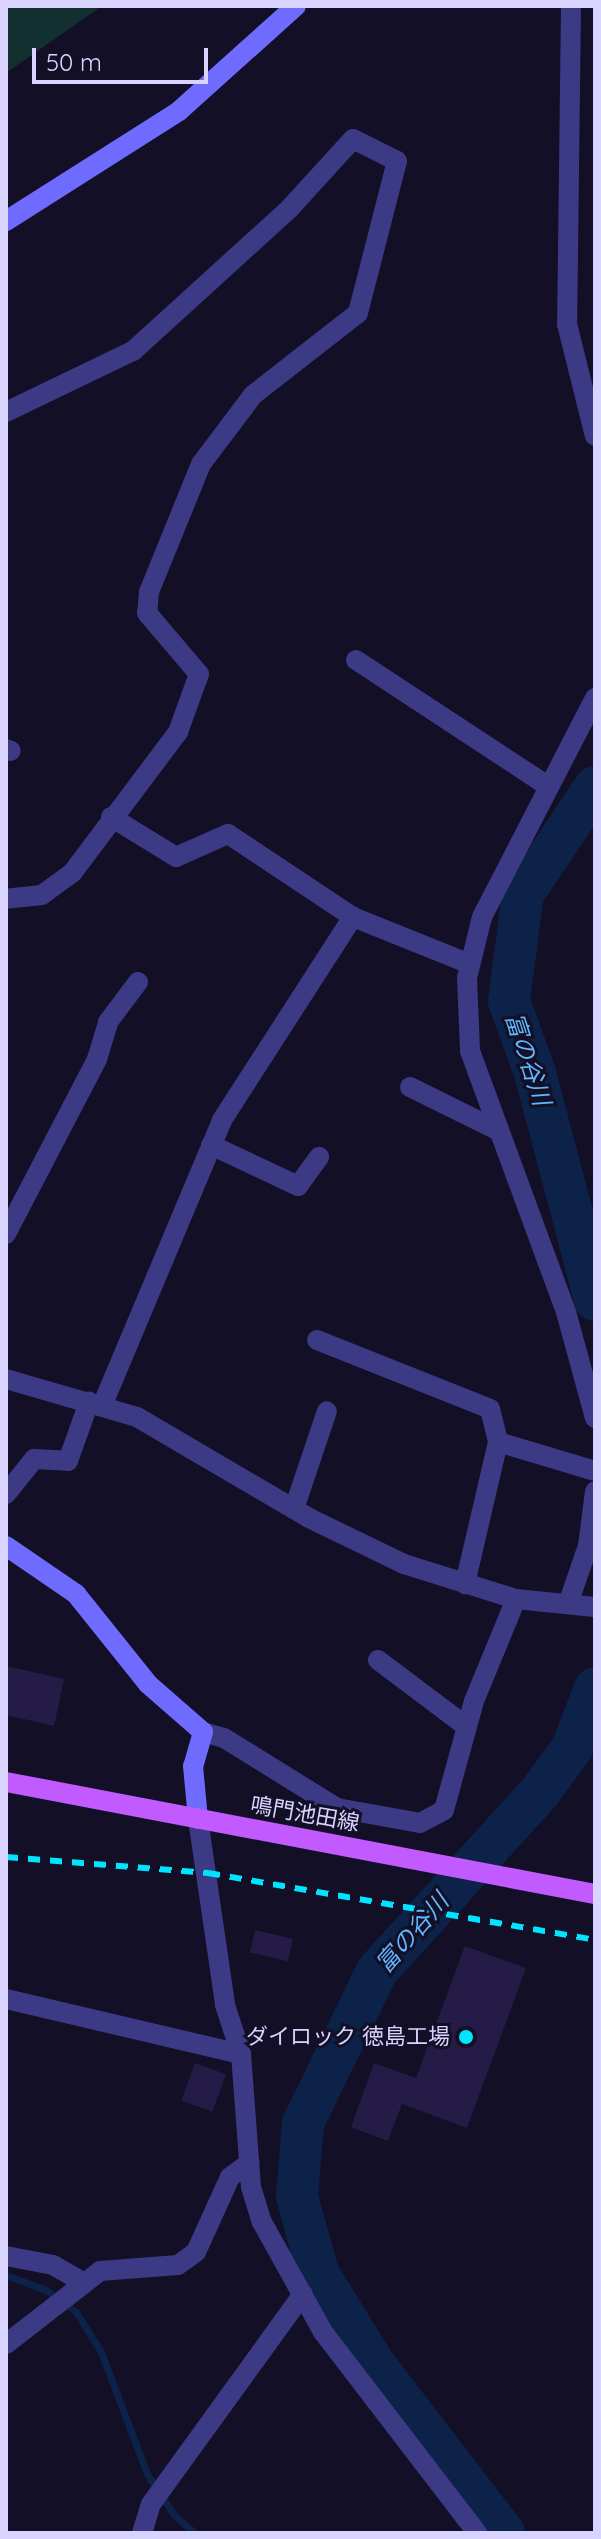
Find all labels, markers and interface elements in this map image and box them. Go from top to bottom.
scale bar [36,32,212,82]
text: 50 m [46,47,102,77]
water label: 富の谷川 [499,1009,557,1109]
street label: 鳴門池田線 [249,1791,361,1837]
water label: 富の谷川 [370,1887,454,1979]
place label: ダイロック 徳島工場 [246,2024,450,2050]
marker: ダイロック 徳島工場 [457,2028,475,2046]

